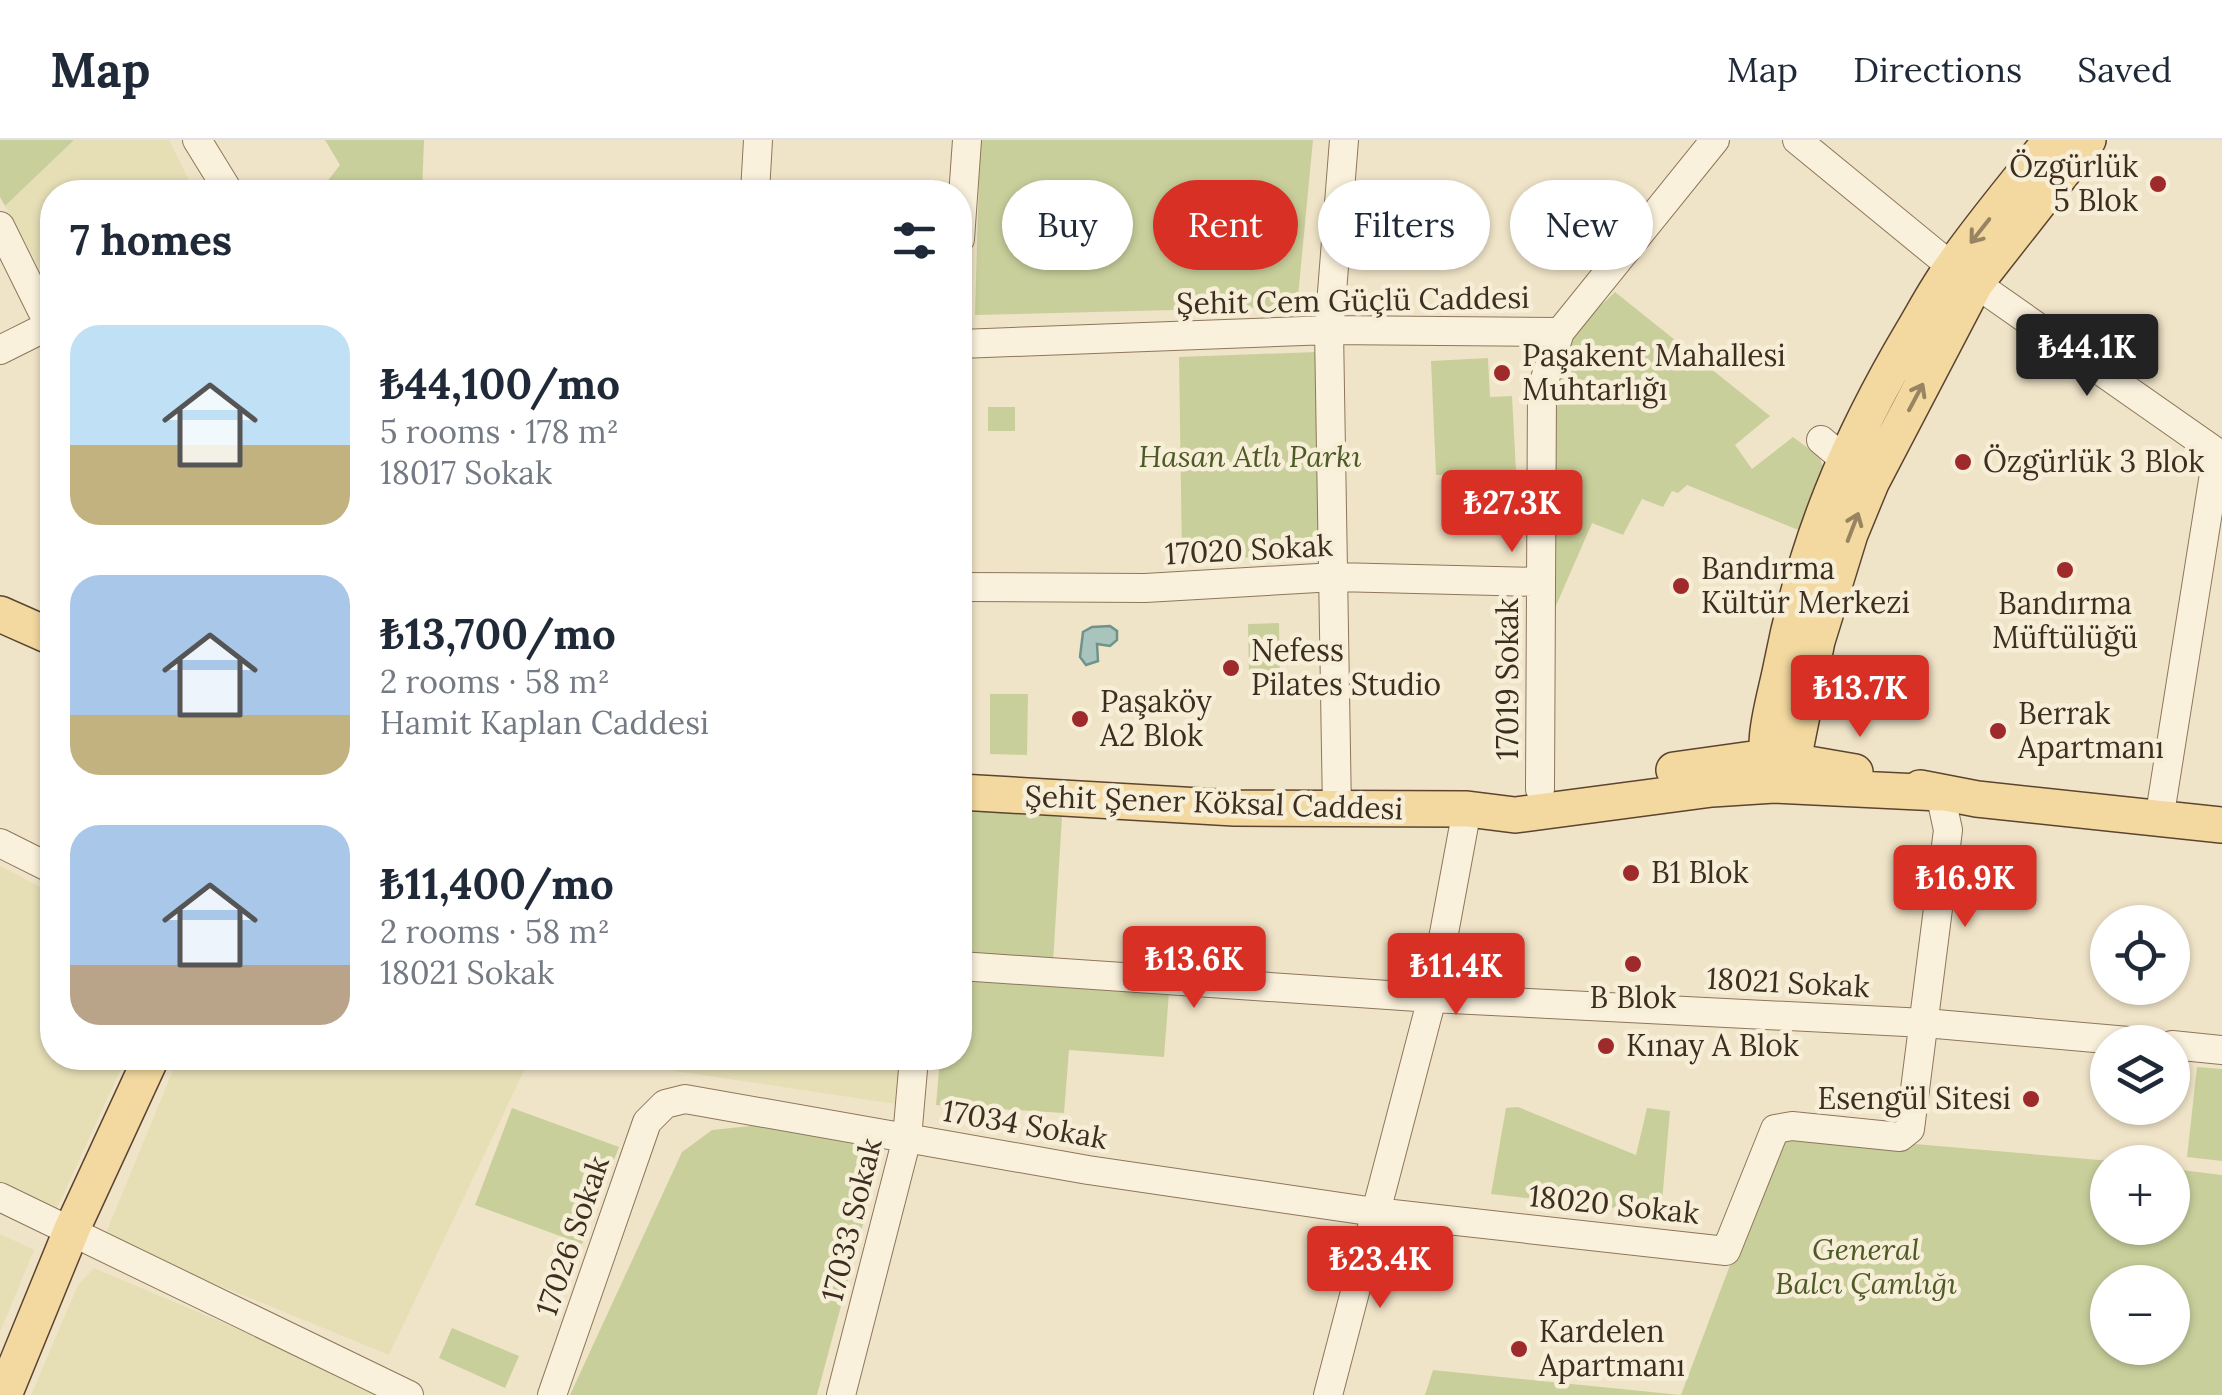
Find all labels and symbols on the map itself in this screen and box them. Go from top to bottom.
place label: Özgürlük 5 Blok [2009,147,2138,219]
marker: Özgürlük 5 Blok [2147,173,2169,195]
one-way arrow [1969,217,1990,244]
street label: Şehit Cem Güçlü Caddesi [1176,278,1530,322]
pin: ₺44.1K [2006,314,2168,399]
place label: Paşakent Mahallesi Muhtarlığı [1522,336,1786,409]
marker: Paşakent Mahallesi Muhtarlığı [1491,362,1513,384]
one-way arrow [1906,382,1926,412]
park label: Hasan Atlı Parkı [1139,437,1362,475]
place label: Özgürlük 3 Blok [1983,442,2204,481]
marker: Özgürlük 3 Blok [1952,451,1974,473]
pin: ₺27.3K [1431,470,1593,555]
one-way arrow [1845,513,1863,544]
street label: 17020 Sokak [1164,526,1334,572]
place label: Bandırma Kültür Merkezi [1701,549,1910,621]
marker: Bandırma Müftülüğü [2054,559,2076,581]
marker: Bandırma Kültür Merkezi [1670,575,1692,597]
place label: Bandırma Müftülüğü [1992,584,2138,657]
street label: 17019 Sokak [1488,598,1526,760]
place label: Nefess Pilates Studio [1251,631,1441,703]
pin: ₺13.7K [1779,655,1941,740]
marker: Nefess Pilates Studio [1220,657,1242,679]
place label: Paşaköy A2 Blok [1099,682,1212,754]
place label: Berrak Apartmanı [2017,694,2164,766]
marker: Paşaköy A2 Blok [1069,708,1091,730]
marker: Berrak Apartmanı [1987,720,2009,742]
street label: Şehit Şener Köksal Caddesi [1024,776,1404,828]
pin: ₺16.9K [1884,845,2046,930]
place label: B1 Blok [1651,853,1749,891]
marker: B1 Blok [1620,862,1642,884]
pin: ₺13.6K [1113,926,1275,1011]
pin: ₺11.4K [1375,933,1537,1018]
marker: B Blok [1622,953,1644,975]
street label: 18021 Sokak [1705,959,1871,1005]
place label: B Blok [1590,978,1676,1016]
place label: Kınay A Blok [1626,1026,1799,1065]
marker: Kınay A Blok [1595,1035,1617,1057]
place label: Esengül Sitesi [1818,1079,2011,1118]
marker: Esengül Sitesi [2020,1088,2042,1110]
street label: 17034 Sokak [940,1091,1110,1157]
street label: 17033 Sokak [812,1134,890,1305]
street label: 17026 Sokak [527,1151,617,1321]
street label: 18020 Sokak [1527,1176,1701,1232]
pin: ₺23.4K [1299,1226,1461,1311]
park label: General Balcı Çamlığı [1775,1230,1957,1302]
place label: Kardelen Apartmanı [1538,1312,1685,1384]
marker: Kardelen Apartmanı [1508,1338,1530,1360]

